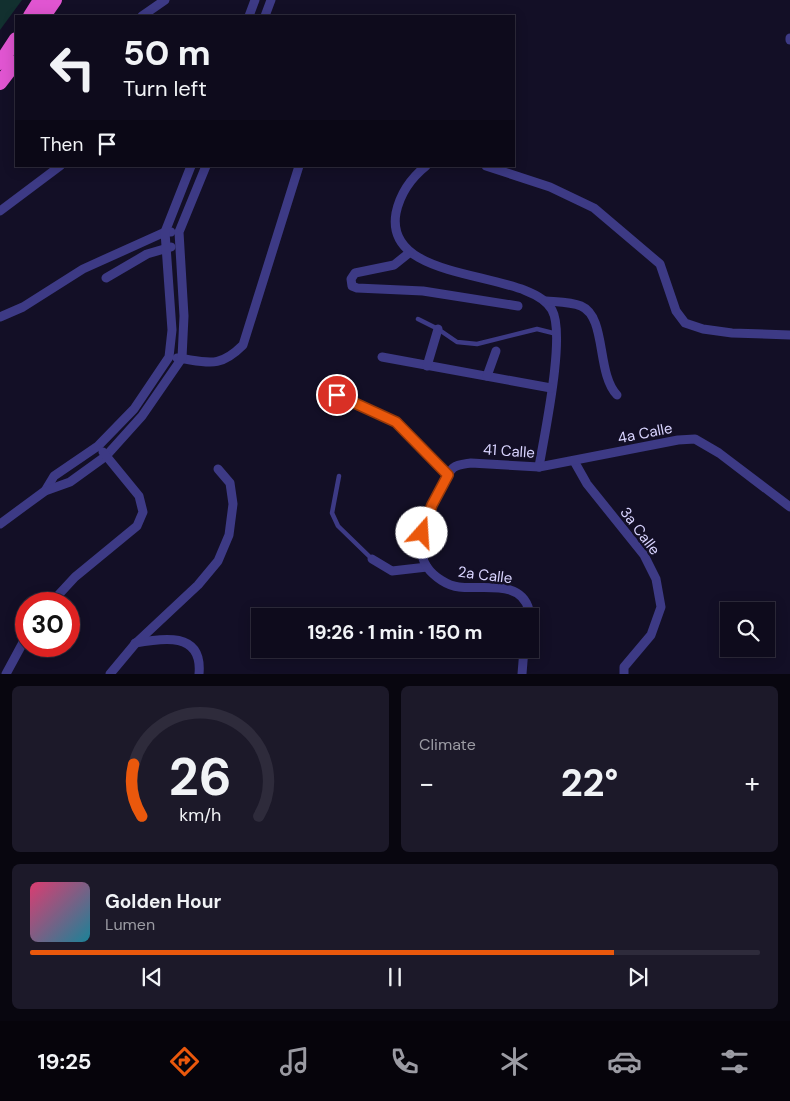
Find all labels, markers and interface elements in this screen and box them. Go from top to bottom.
text: 50 m [123,30,211,76]
icon: left [40,35,105,100]
text: Turn left [123,74,207,103]
icon: arrive [93,130,121,158]
text: Then [40,132,83,157]
pin [316,374,358,416]
icon: arrive [323,381,351,409]
street label: 4a Calle [616,418,674,448]
street label: 41 Calle [482,439,536,463]
street label: 3a Calle [615,503,665,559]
position arrow [395,506,447,558]
street label: 2a Calle [457,562,513,588]
speed limit sign: 30 [15,592,80,657]
map controls [720,602,775,657]
button: search [720,602,775,657]
text: 19:26 · 1 min · 150 m [308,620,482,645]
text: Climate [419,734,476,755]
text: 26 [169,743,232,811]
text: 22° [561,758,618,808]
text: − [419,765,434,802]
text: + [745,765,760,802]
text: km/h [179,803,222,827]
text: Golden Hour [105,889,221,914]
text: Lumen [105,914,155,935]
icon: previous [138,963,166,991]
icon: pause [381,963,409,991]
icon: next [624,963,652,991]
icon: directions [167,1044,202,1079]
icon: music [277,1044,312,1079]
icon: phone [387,1044,422,1079]
icon: climate [497,1044,532,1079]
icon: car [607,1044,642,1079]
icon: filters [717,1044,752,1079]
text: 19:25 [38,1047,92,1076]

